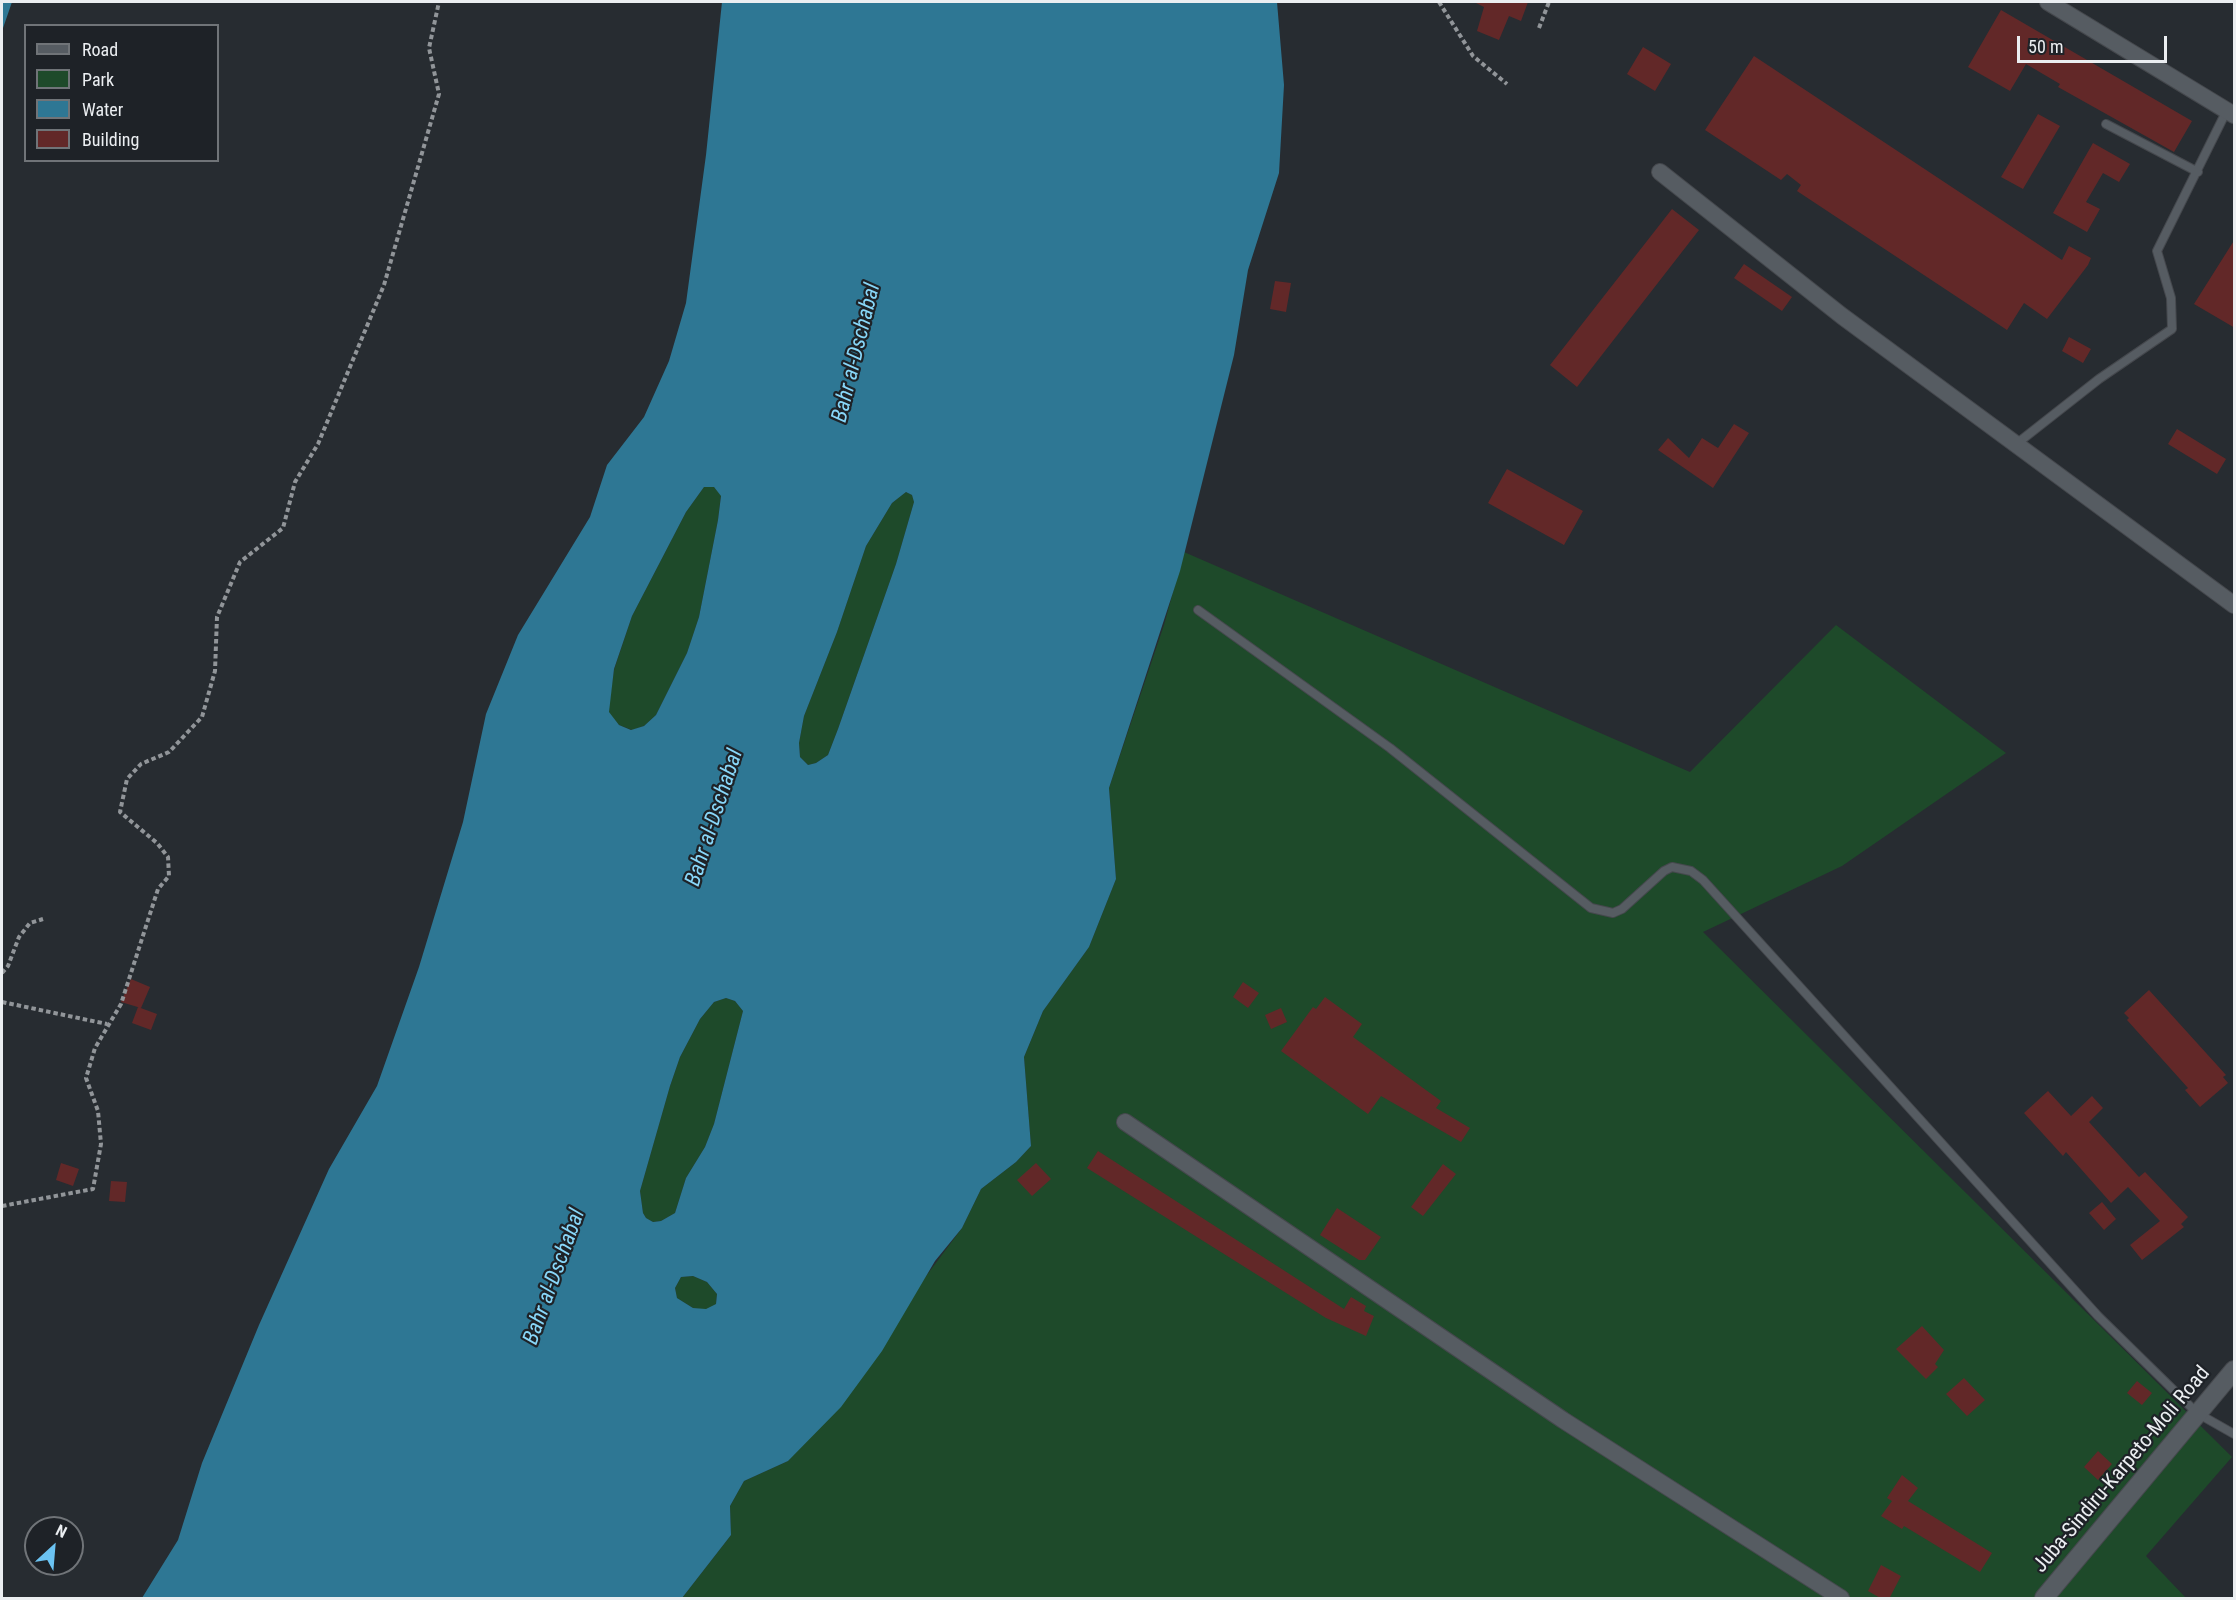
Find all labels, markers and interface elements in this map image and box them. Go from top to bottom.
legend [24,24,219,162]
scale bar [2020,24,2170,62]
text: 50 m [2028,36,2063,57]
text: Road [82,39,118,60]
text: Park [82,69,114,90]
text: Water [82,99,123,120]
text: Building [82,129,139,150]
water label: Bahr al-Dschabal [827,281,887,425]
water label: Bahr al-Dschabal [680,746,750,890]
water label: Bahr al-Dschabal [518,1206,592,1348]
street label: Juba-Sindiru-Karpeto-Moli Road [2028,1362,2216,1578]
north arrow [24,1516,84,1576]
text: N [53,1520,70,1542]

